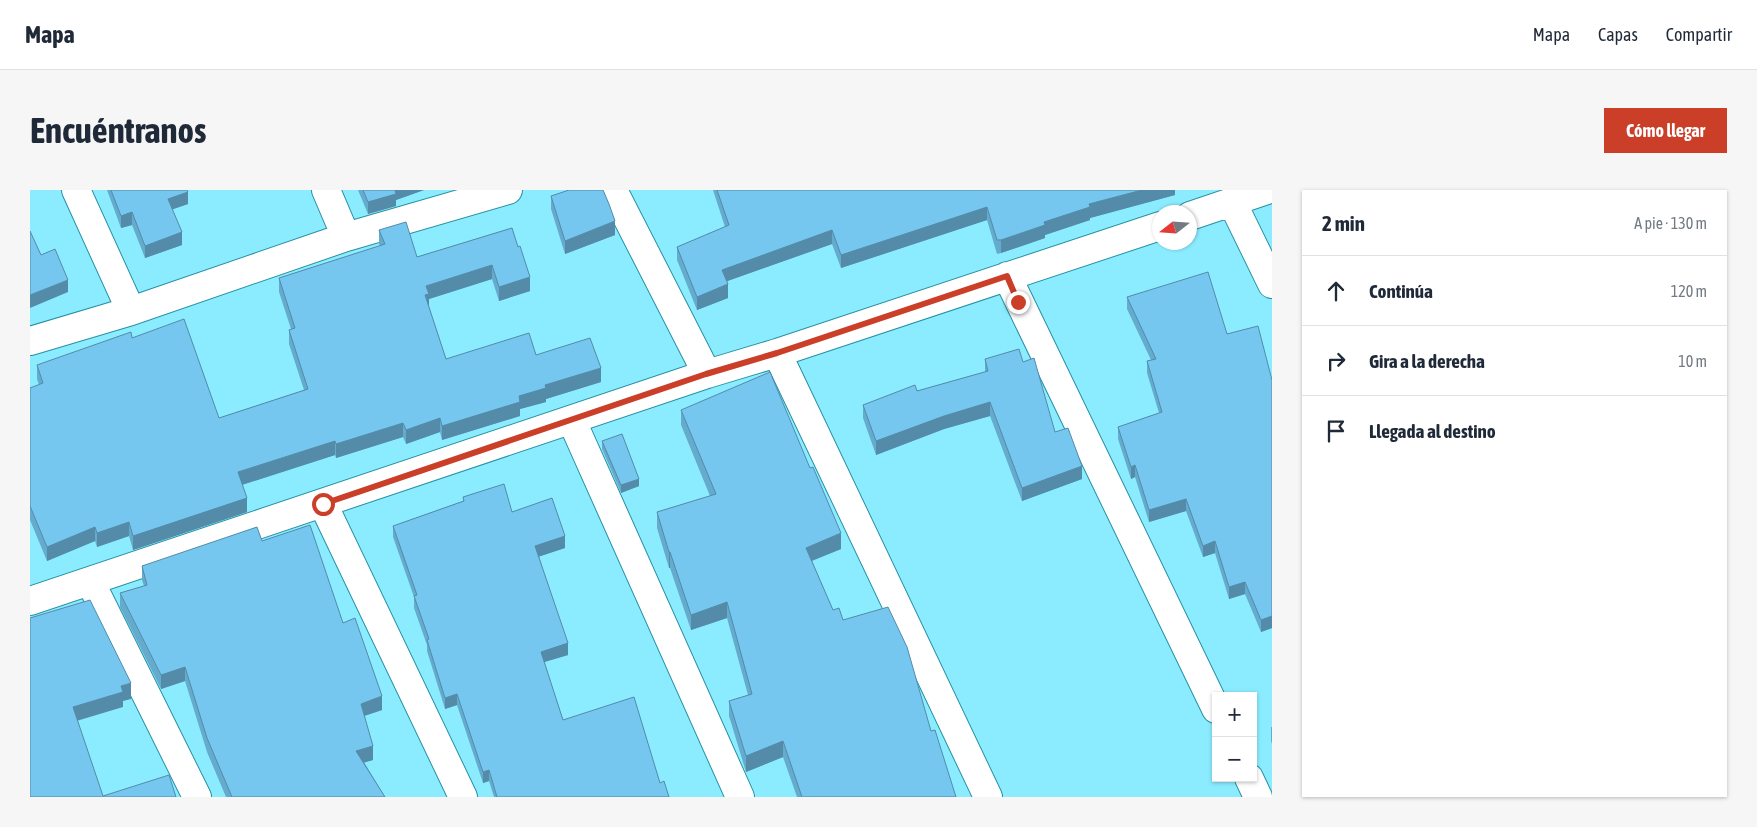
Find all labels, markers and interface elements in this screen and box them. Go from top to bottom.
text: Mapa [25,21,75,48]
text: Mapa [1533,24,1570,45]
text: Capas [1598,24,1638,45]
text: Compartir [1666,24,1732,45]
button: Cómo llegar [1604,108,1727,153]
text: Encuéntranos [30,110,206,150]
north arrow [1152,205,1197,250]
text: 2 min [1322,211,1365,235]
text: A pie · 130 m [1634,214,1707,232]
icon: ahead [1322,277,1350,305]
text: Continúa [1369,280,1433,302]
text: 120 m [1671,282,1707,300]
route end [1007,291,1030,314]
icon: right [1322,347,1350,375]
text: Gira a la derecha [1369,350,1485,372]
text: 10 m [1678,352,1707,370]
icon: arrive [1322,417,1350,445]
text: Llegada al destino [1369,420,1496,442]
route start [312,493,335,516]
map controls [1212,692,1257,782]
button: + [1212,692,1257,737]
button: − [1212,737,1257,782]

